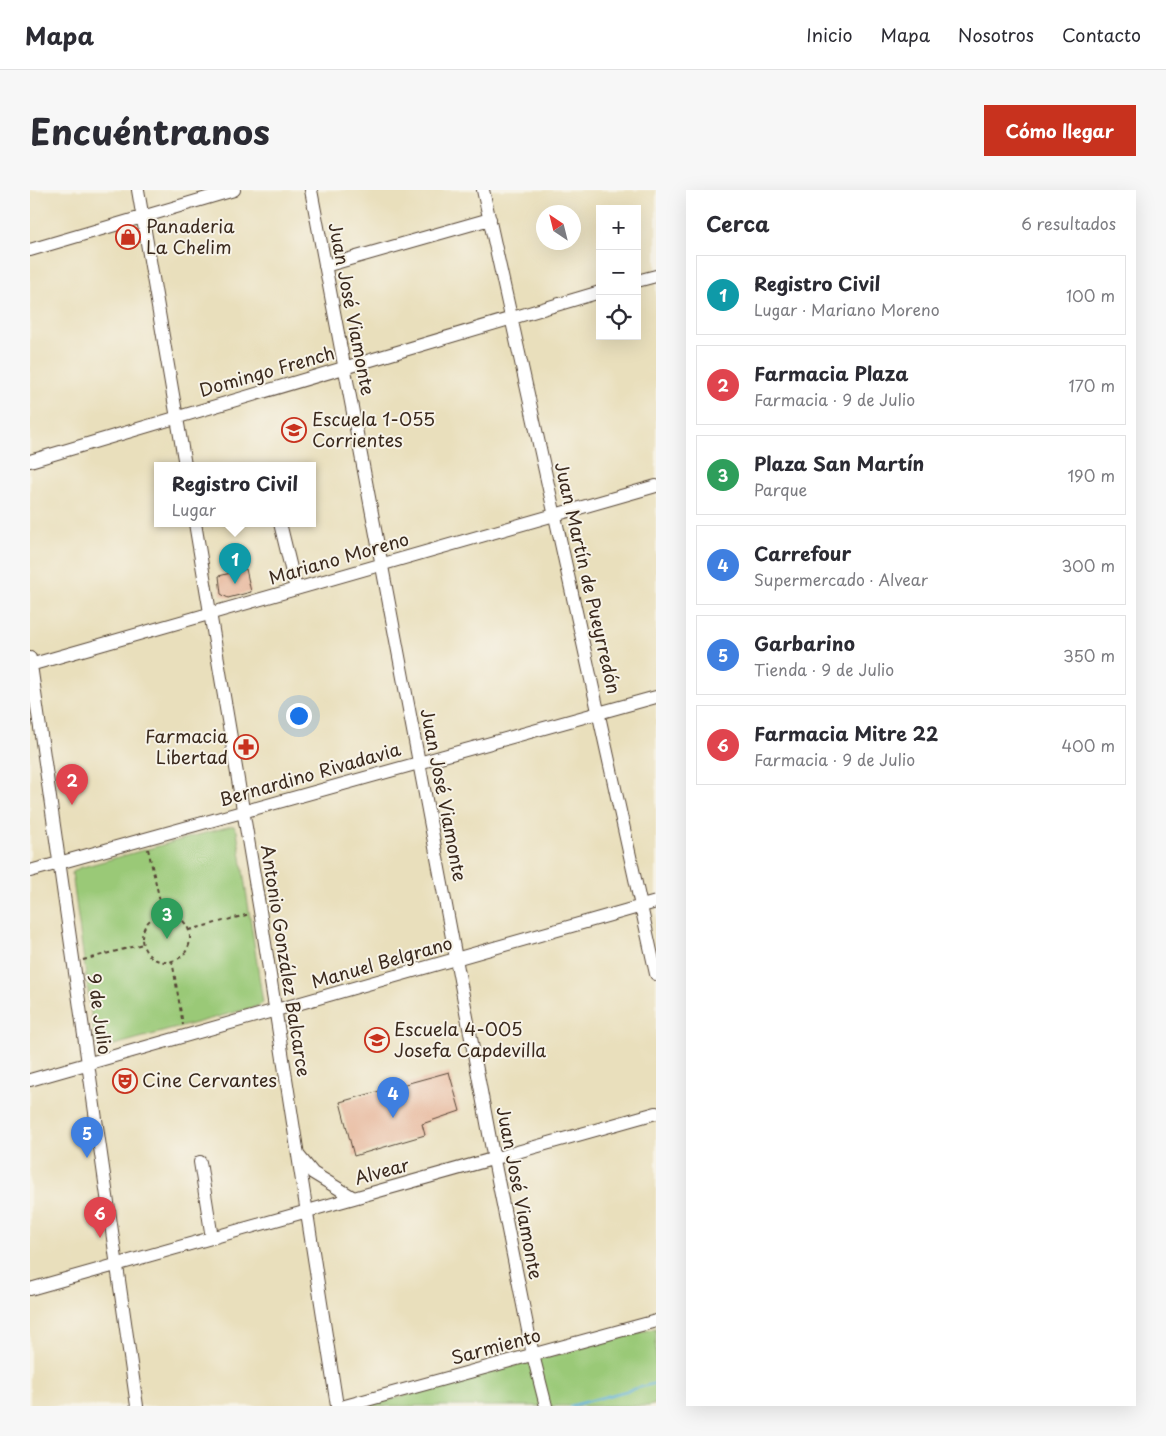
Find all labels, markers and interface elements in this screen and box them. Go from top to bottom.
text: Mapa [25,17,94,53]
text: Inicio [806,21,853,48]
text: Mapa [881,21,930,48]
text: Nosotros [958,21,1034,48]
text: Contacto [1062,21,1141,48]
text: Encuéntranos [30,104,270,157]
button: Cómo llegar [984,105,1136,156]
north arrow [536,205,581,250]
map controls [596,205,641,340]
button: + [596,205,641,250]
text: Cerca [706,207,770,239]
text: 6 resultados [1021,211,1116,235]
place label: Panaderia La Chelim [146,212,235,260]
street label: Juan José Viamonte [322,220,383,398]
shop icon: Panaderia La Chelim [115,224,141,250]
button: − [596,250,641,295]
text: Registro Civil [754,269,880,297]
text: 1 [719,283,727,307]
text: 100 m [1066,283,1115,307]
button: locate [596,295,641,340]
text: Lugar · Mariano Moreno [754,297,940,321]
street label: Domingo French [196,338,337,403]
text: Farmacia Plaza [754,359,908,387]
text: 2 [717,373,729,397]
text: 170 m [1069,373,1115,397]
text: Farmacia · 9 de Julio [754,387,915,411]
place label: Escuela 1-055 Corrientes [312,405,435,453]
school or university icon: Escuela 1-055 Corrientes [281,417,307,443]
text: Plaza San Martín [754,449,924,477]
street label: Juan Martín de Pueyrredón [549,459,628,696]
popup [154,462,316,527]
text: 3 [718,463,728,487]
text: 190 m [1067,463,1115,487]
text: Registro Civil [172,469,298,497]
text: Parque [754,477,807,501]
text: Lugar [172,497,216,521]
street label: Mariano Moreno [265,525,412,590]
text: Carrefour [754,539,851,567]
pin: 1 [219,543,251,584]
text: 4 [718,553,728,577]
text: 300 m [1061,553,1115,577]
text: Supermercado · Alvear [754,567,928,591]
text: Garbarino [754,629,855,657]
text: 5 [718,643,728,667]
text: 350 m [1063,643,1115,667]
text: Tienda · 9 de Julio [754,657,894,681]
your location [286,703,312,729]
street label: Juan José Viamonte [414,706,475,884]
text: Farmacia Mitre 22 [754,719,938,747]
place label: Farmacia Libertad [145,722,228,770]
text: 6 [717,733,729,757]
text: 400 m [1062,733,1115,757]
street label: Bernardino Rivadavia [216,734,404,812]
pharmacy icon: Farmacia Libertad [233,734,259,760]
text: Farmacia · 9 de Julio [754,747,915,771]
pin: 2 [56,764,88,805]
street label: Antonio González Balcarce [255,843,318,1079]
pin: 3 [151,898,183,939]
street label: Manuel Belgrano [308,929,455,995]
street label: 9 de Julio [81,971,120,1056]
place label: Escuela 4-005 Josefa Capdevilla [394,1015,546,1063]
school or university icon: Escuela 4-005 Josefa Capdevilla [364,1027,390,1053]
place label: Cine Cervantes [142,1066,277,1093]
theatre icon: Cine Cervantes [112,1068,138,1094]
pin: 4 [377,1077,409,1118]
street label: Juan José Viamonte [490,1104,551,1282]
pin: 5 [71,1117,103,1158]
street label: Alvear [351,1150,413,1191]
pin: 6 [84,1197,116,1238]
street label: Sarmiento [448,1321,543,1370]

